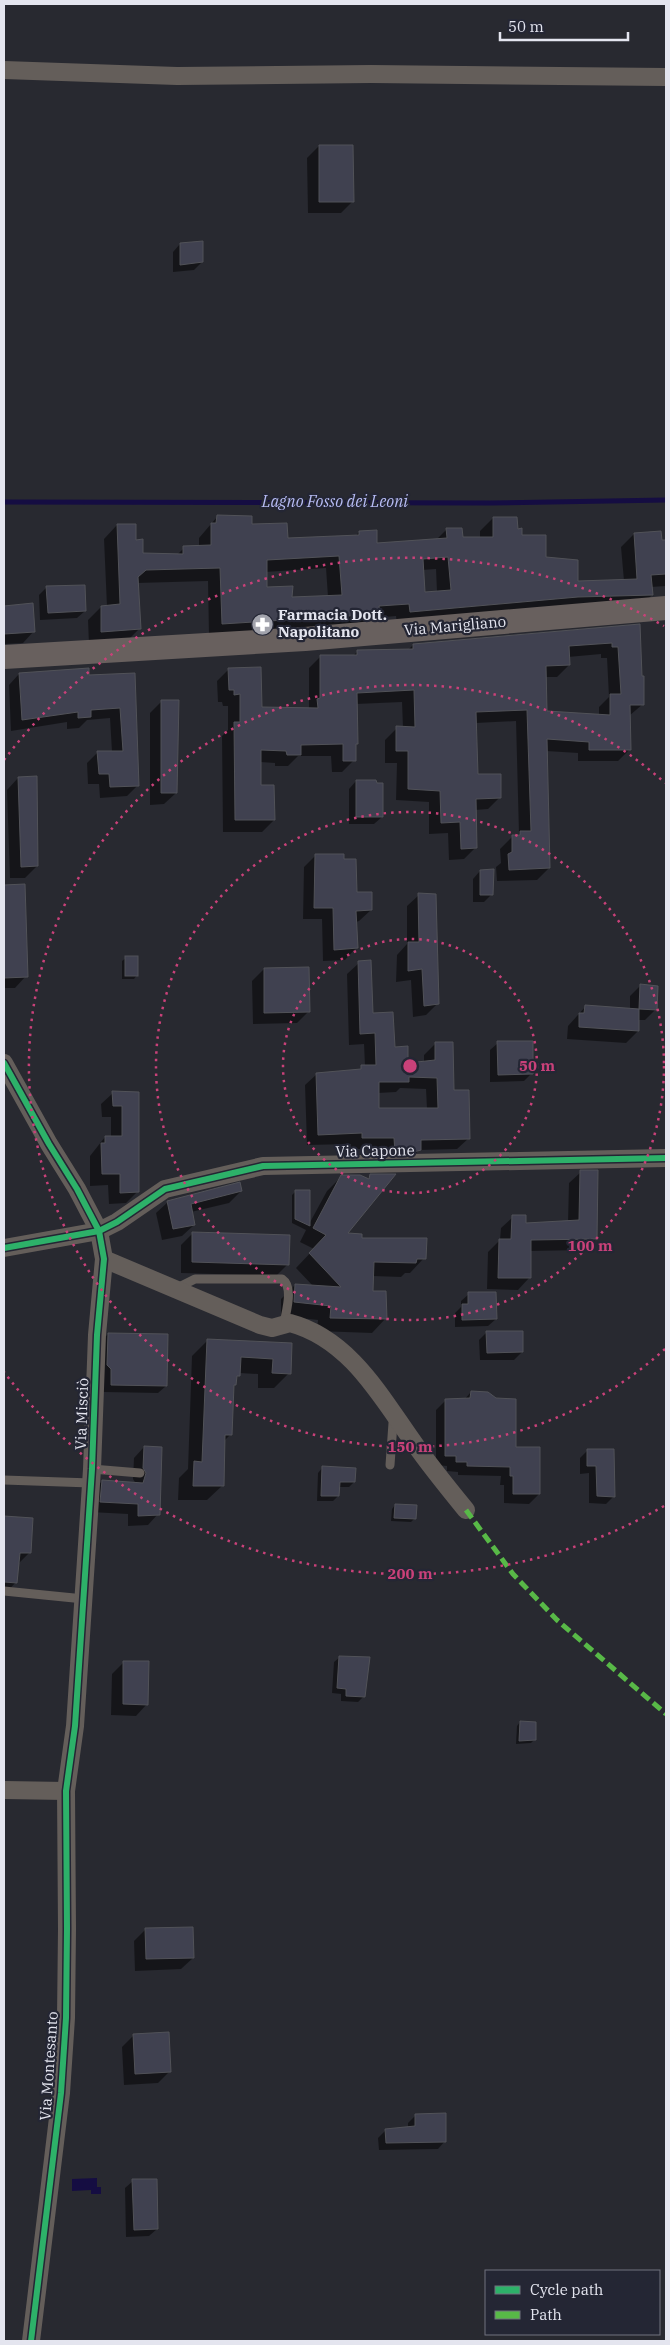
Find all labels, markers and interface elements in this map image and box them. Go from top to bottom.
scale bar [500,10,628,42]
text: 50 m [508,17,544,36]
water label: Lagno Fosso dei Leoni [261,491,408,511]
place label: Farmacia Dott. Napolitano [278,605,387,641]
pharmacy icon: Farmacia Dott. Napolitano [250,612,274,636]
street label: Via Marigliano [403,612,507,639]
text: 50 m [519,1056,555,1075]
centre of rings [401,1057,419,1075]
street label: Via Capone [335,1140,415,1161]
text: 100 m [567,1236,613,1255]
street label: Via Misciò [71,1378,92,1450]
text: 150 m [387,1437,433,1456]
text: 200 m [387,1564,433,1583]
street label: Via Montesanto [35,2011,62,2121]
legend [485,2270,660,2335]
text: Cycle path [530,2280,603,2299]
text: Path [530,2305,562,2324]

